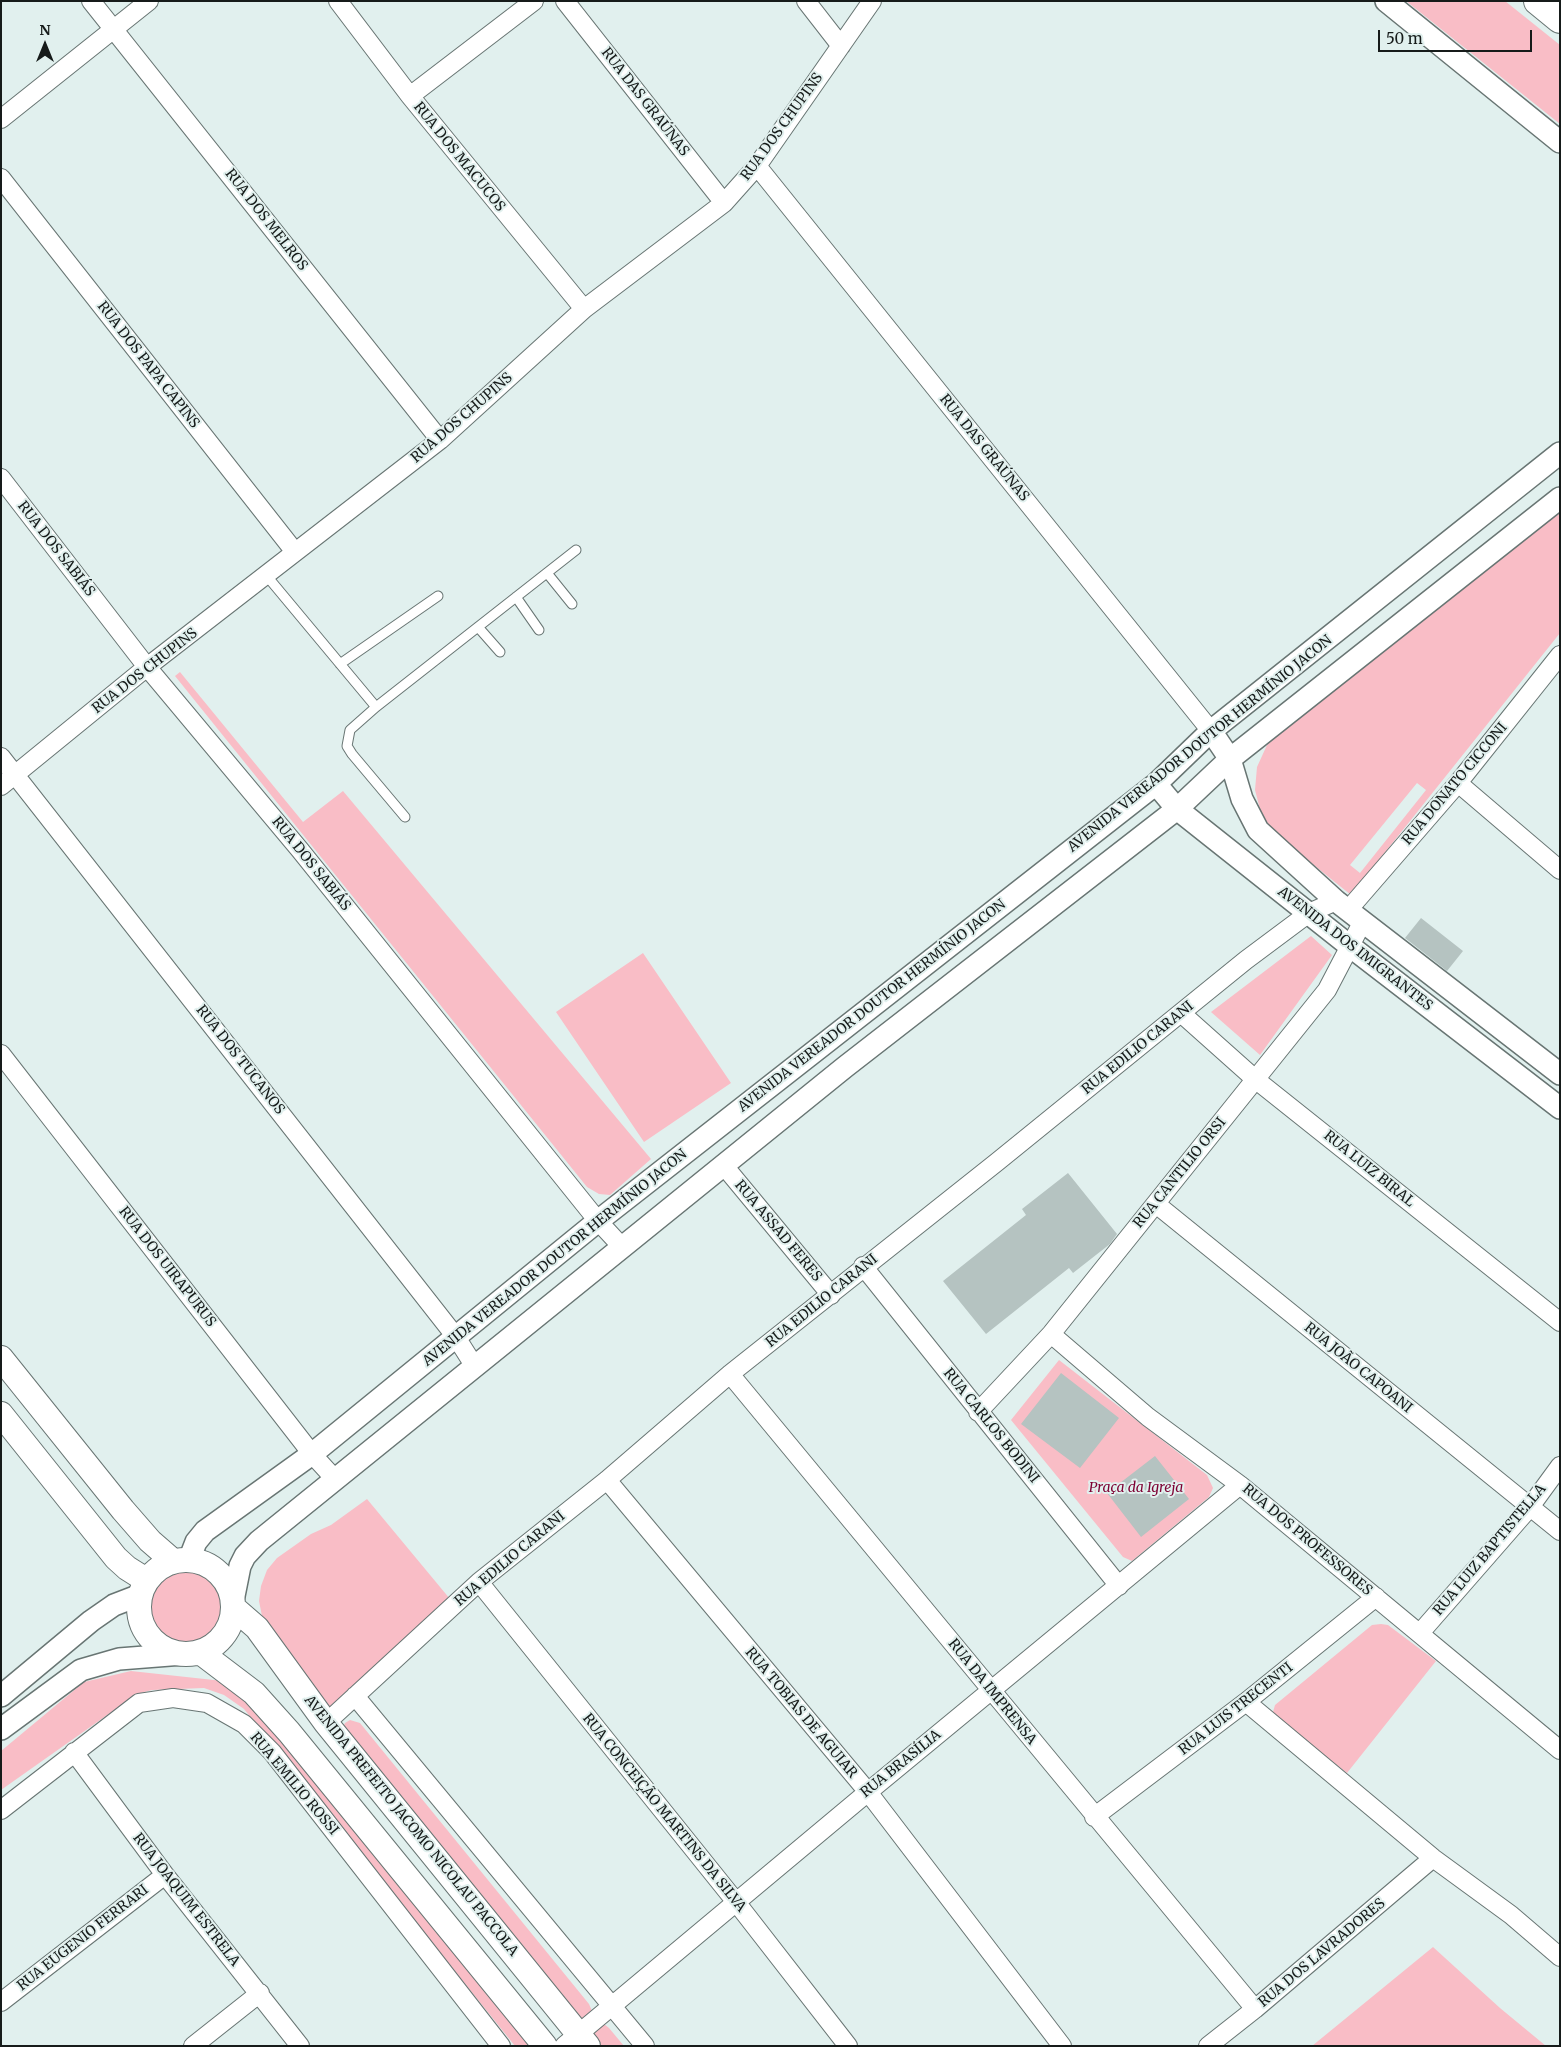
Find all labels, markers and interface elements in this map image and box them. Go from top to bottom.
north arrow [20,20,70,70]
scale bar [1381,20,1535,52]
text: N [39,21,51,39]
text: 50 m [1386,29,1423,48]
street label: RUA DAS GRAÚNAS [598,45,692,159]
street label: RUA DOS CHUPINS [737,70,827,184]
street label: RUA DOS MACUCOS [410,99,508,215]
street label: RUA DOS MELROS [221,166,311,274]
street label: RUA DOS PAPA CAPINS [93,298,203,432]
street label: RUA DOS CHUPINS [408,369,516,467]
street label: RUA DAS GRAÚNAS [936,391,1032,505]
street label: RUA DOS SABIÁS [14,498,98,600]
street label: RUA DOS CHUPINS [89,625,201,717]
street label: AVENIDA VEREADOR DOUTOR HERMÍNIO JACON [1065,632,1335,856]
street label: RUA DONATO CICCONI [1399,719,1511,849]
street label: RUA DOS SABIÁS [268,814,354,914]
street label: AVENIDA DOS IMIGRANTES [1274,883,1436,1015]
street label: AVENIDA VEREADOR DOUTOR HERMÍNIO JACON [735,896,1009,1116]
street label: RUA EDILIO CARANI [1079,998,1197,1098]
street label: RUA DOS TUCANOS [192,1002,288,1118]
street label: RUA CANTILIO ORSI [1130,1114,1230,1232]
street label: RUA LUIZ BIRAL [1320,1127,1418,1211]
street label: AVENIDA VEREADOR DOUTOR HERMÍNIO JACON [420,1146,690,1370]
street label: RUA ASSAD FERES [731,1177,825,1285]
street label: RUA DOS UIRAPURUS [115,1204,219,1330]
street label: RUA EDILIO CARANI [763,1251,881,1351]
street label: RUA JOÃO CAPOANI [1301,1319,1415,1417]
street label: RUA CARLOS BODINI [940,1365,1042,1487]
park label: Praça da Igreja [1089,1480,1183,1496]
street label: RUA DOS PROFESSORES [1239,1481,1375,1599]
street label: RUA LUIZ BAPTISTELLA [1430,1481,1550,1619]
street label: RUA EDILIO CARANI [451,1508,569,1610]
street label: RUA DA IMPRENSA [944,1636,1040,1748]
street label: RUA TOBIAS DE AGUIAR [741,1644,861,1782]
street label: RUA LUIS TRECENTI [1176,1659,1296,1759]
street label: AVENIDA PREFEITO JACOMO NICOLAU PACCOLA [300,1692,522,1960]
street label: RUA CONCEIÇÃO MARTINS DA SILVA [579,1711,749,1915]
street label: RUA BRASÍLIA [857,1726,945,1802]
street label: RUA EMILIO ROSSI [246,1729,342,1839]
street label: RUA JOAQUIM ESTRELA [129,1830,243,1970]
street label: RUA EUGENIO FERRARI [14,1882,152,1994]
street label: RUA DOS LAVRADORES [1255,1895,1389,2011]

